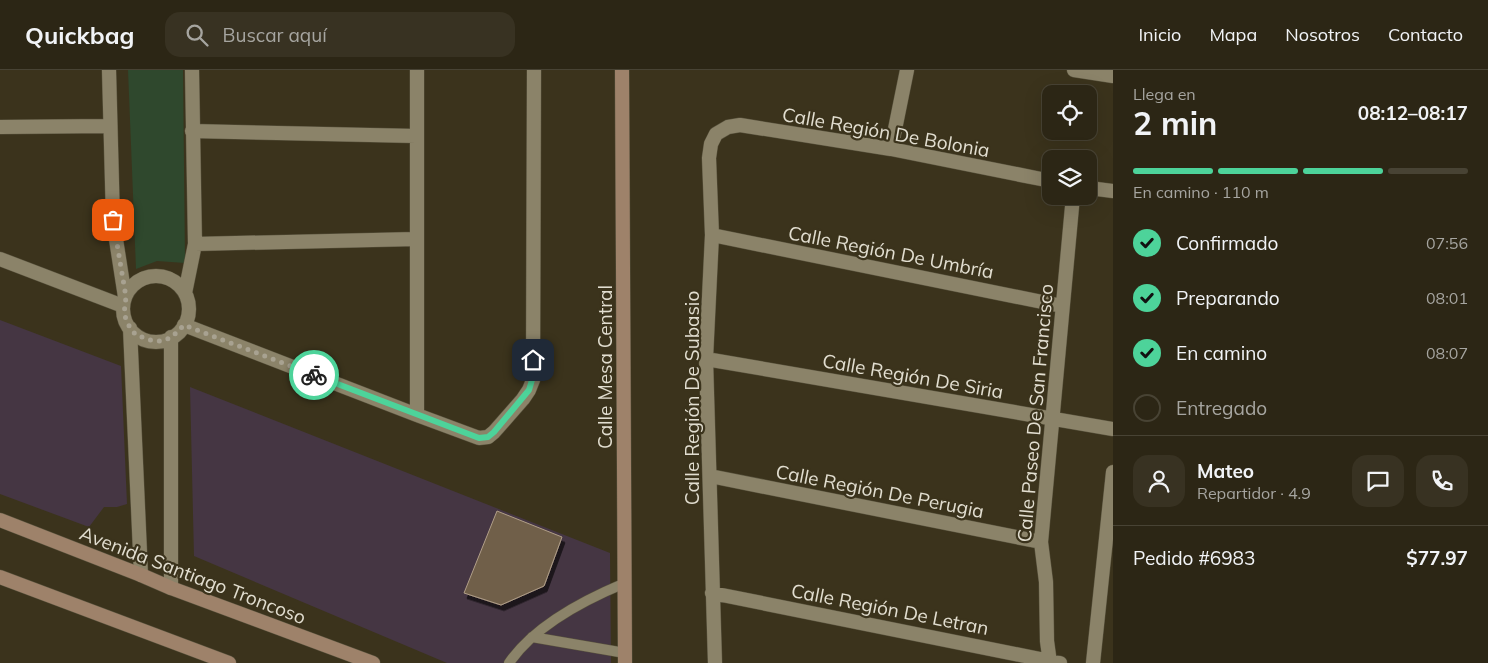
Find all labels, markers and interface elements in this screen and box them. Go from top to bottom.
search box [165,12,515,57]
text: Quickbag [25,20,135,50]
icon: search [183,21,211,49]
text: Buscar aquí [223,23,327,47]
text: Inicio [1138,23,1181,46]
text: Mapa [1209,23,1257,46]
text: Nosotros [1285,23,1360,46]
text: Contacto [1388,23,1463,46]
text: Llega en [1133,84,1196,104]
map controls [1042,85,1097,205]
button: locate [1042,85,1097,140]
text: 08:12–08:17 [1358,101,1468,125]
street label: Calle Región De Bolonia [780,102,992,162]
text: 2 min [1133,103,1217,143]
button: layers [1042,150,1097,205]
text: En camino · 110 m [1133,182,1269,202]
pin [92,199,134,241]
icon: bag [99,206,127,234]
street label: Calle Región De Umbría [786,220,996,284]
icon: check [1133,229,1161,257]
text: Confirmado [1176,231,1278,255]
text: 07:56 [1426,233,1468,253]
street label: Calle Paseo De San Francisco [1012,283,1058,543]
icon: check [1133,284,1161,312]
street label: Calle Mesa Central [593,285,617,449]
text: Preparando [1176,286,1280,310]
text: 08:01 [1426,288,1468,308]
street label: Calle Región De Subasio [680,291,704,505]
pin [512,339,554,381]
icon: check [1133,339,1161,367]
text: En camino [1176,341,1267,365]
text: 08:07 [1426,343,1468,363]
icon: home [519,346,547,374]
street label: Calle Región De Siria [821,348,1005,404]
courier [289,350,339,400]
icon: bike [300,361,328,389]
text: Entregado [1176,396,1267,420]
button: person [1133,455,1185,507]
button: chat [1352,455,1404,507]
button: phone [1416,455,1468,507]
street label: Calle Región De Perugia [774,459,986,523]
text: Mateo [1197,459,1254,483]
text: Repartidor · 4.9 [1197,483,1311,503]
street label: Avenida Santiago Troncoso [76,521,310,629]
text: Pedido #6983 [1133,546,1255,570]
text: $77.97 [1406,546,1468,570]
street label: Calle Región De Letran [789,578,991,640]

